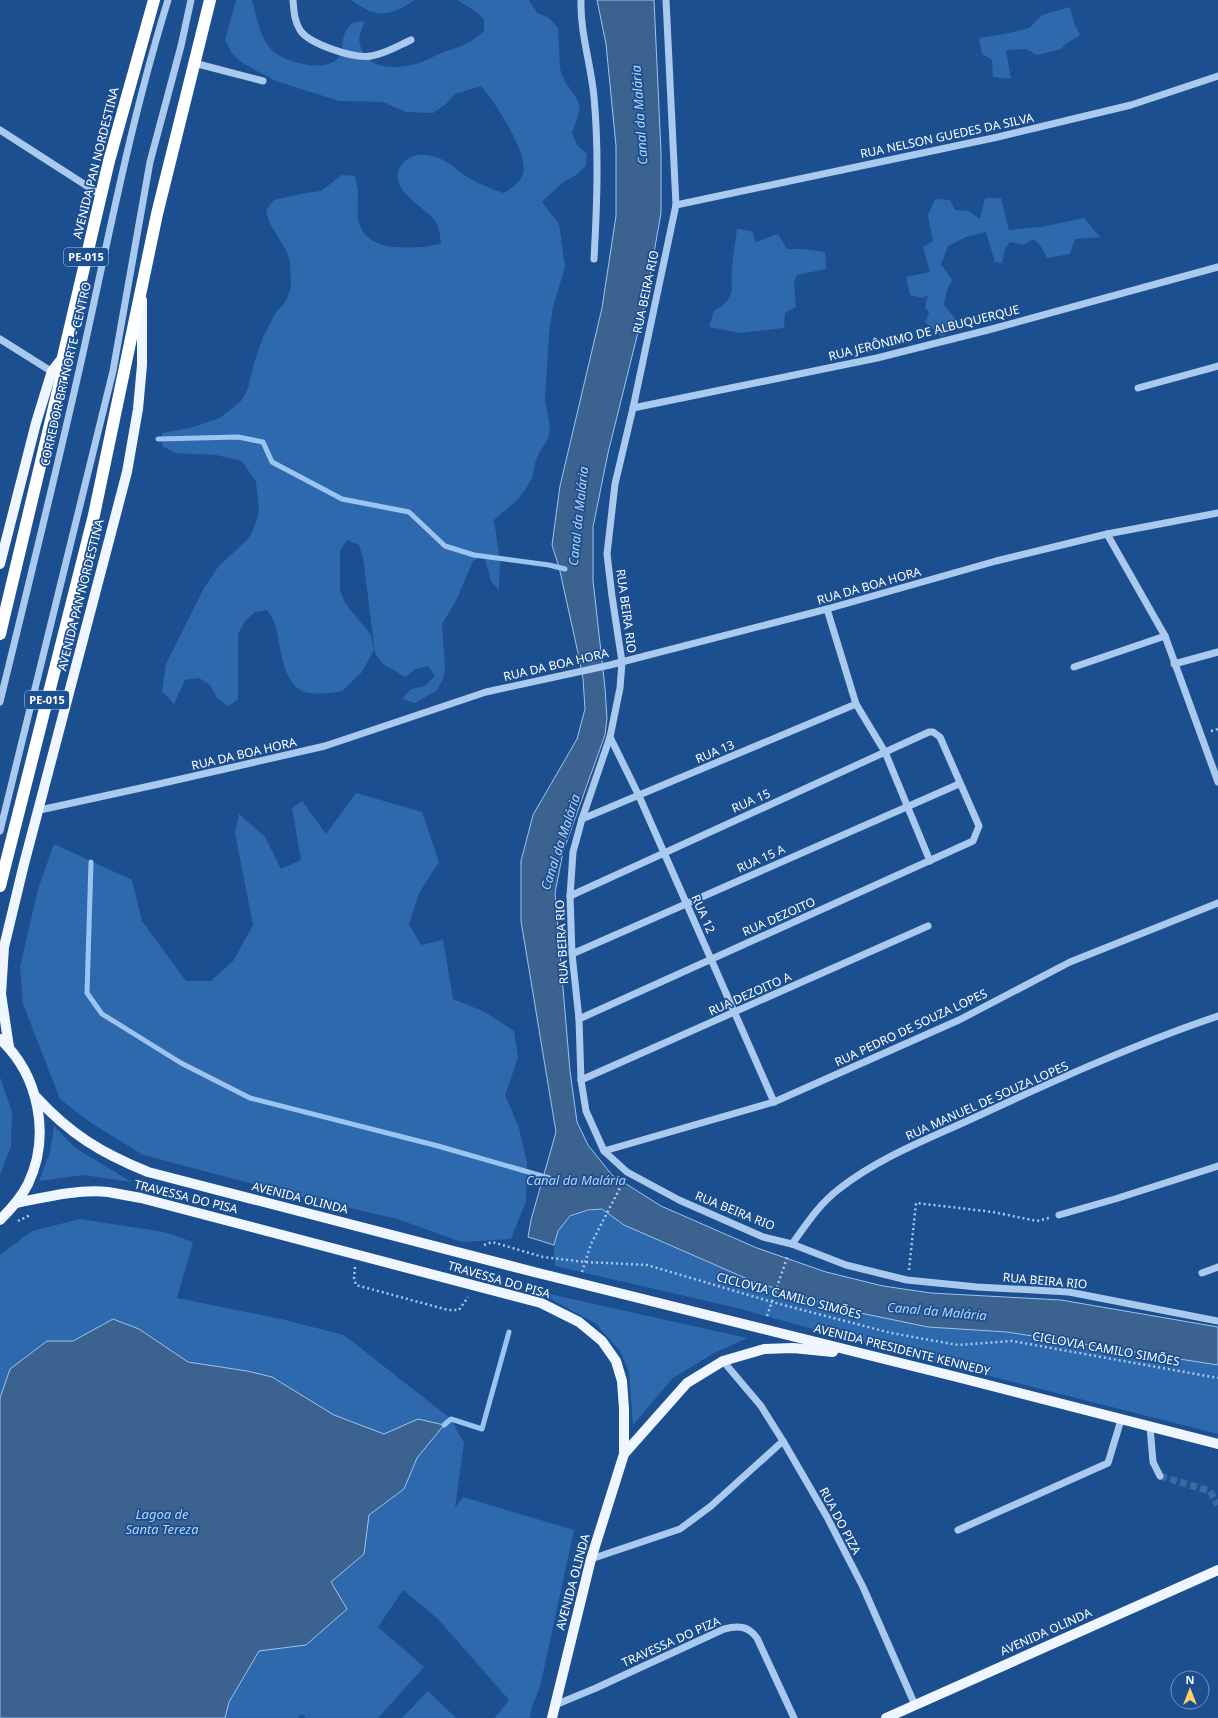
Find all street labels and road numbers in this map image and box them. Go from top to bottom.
street label: AVENIDA PAN NORDESTINA [68,85,123,240]
street label: RUA NELSON GUEDES DA SILVA [859,109,1036,162]
road number: PE-015 [64,248,108,266]
street label: RUA BEIRA RIO [628,249,663,335]
street label: CORREDOR BRT NORTE - CENTRO [36,280,95,468]
street label: RUA JERÔNIMO DE ALBUQUERQUE [827,301,1021,365]
street label: AVENIDA PAN NORDESTINA [53,517,108,672]
street label: RUA DA BOA HORA [815,562,923,608]
street label: RUA BEIRA RIO [612,568,641,654]
street label: RUA DA BOA HORA [502,644,610,685]
road number: PE-015 [25,691,69,709]
street label: RUA DA BOA HORA [190,733,298,774]
street label: RUA 13 [693,736,737,767]
street label: RUA 15 [729,784,773,817]
street label: RUA 15 A [734,840,788,877]
street label: RUA 12 [687,892,720,936]
street label: RUA DEZOITO [740,893,818,940]
street label: RUA BEIRA RIO [551,899,572,985]
street label: RUA DEZOITO A [706,968,794,1019]
street label: RUA PEDRO DE SOUZA LOPES [832,985,990,1070]
street label: RUA MANUEL DE SOUZA LOPES [903,1057,1071,1144]
street label: TRAVESSA DO PISA [133,1175,240,1218]
street label: AVENIDA OLINDA [250,1177,350,1218]
street label: RUA BEIRA RIO [693,1187,778,1234]
street label: TRAVESSA DO PISA [446,1257,553,1302]
street label: CICLOVIA CAMILO SIMÕES [715,1268,864,1323]
street label: RUA BEIRA RIO [1002,1268,1088,1293]
street label: AVENIDA PRESIDENTE KENNEDY [812,1319,992,1380]
street label: CICLOVIA CAMILO SIMÕES [1031,1327,1182,1370]
street label: RUA DO PIZA [816,1484,865,1558]
street label: AVENIDA OLINDA [552,1532,594,1632]
street label: AVENIDA OLINDA [997,1604,1095,1659]
street label: TRAVESSA DO PIZA [619,1612,723,1671]

